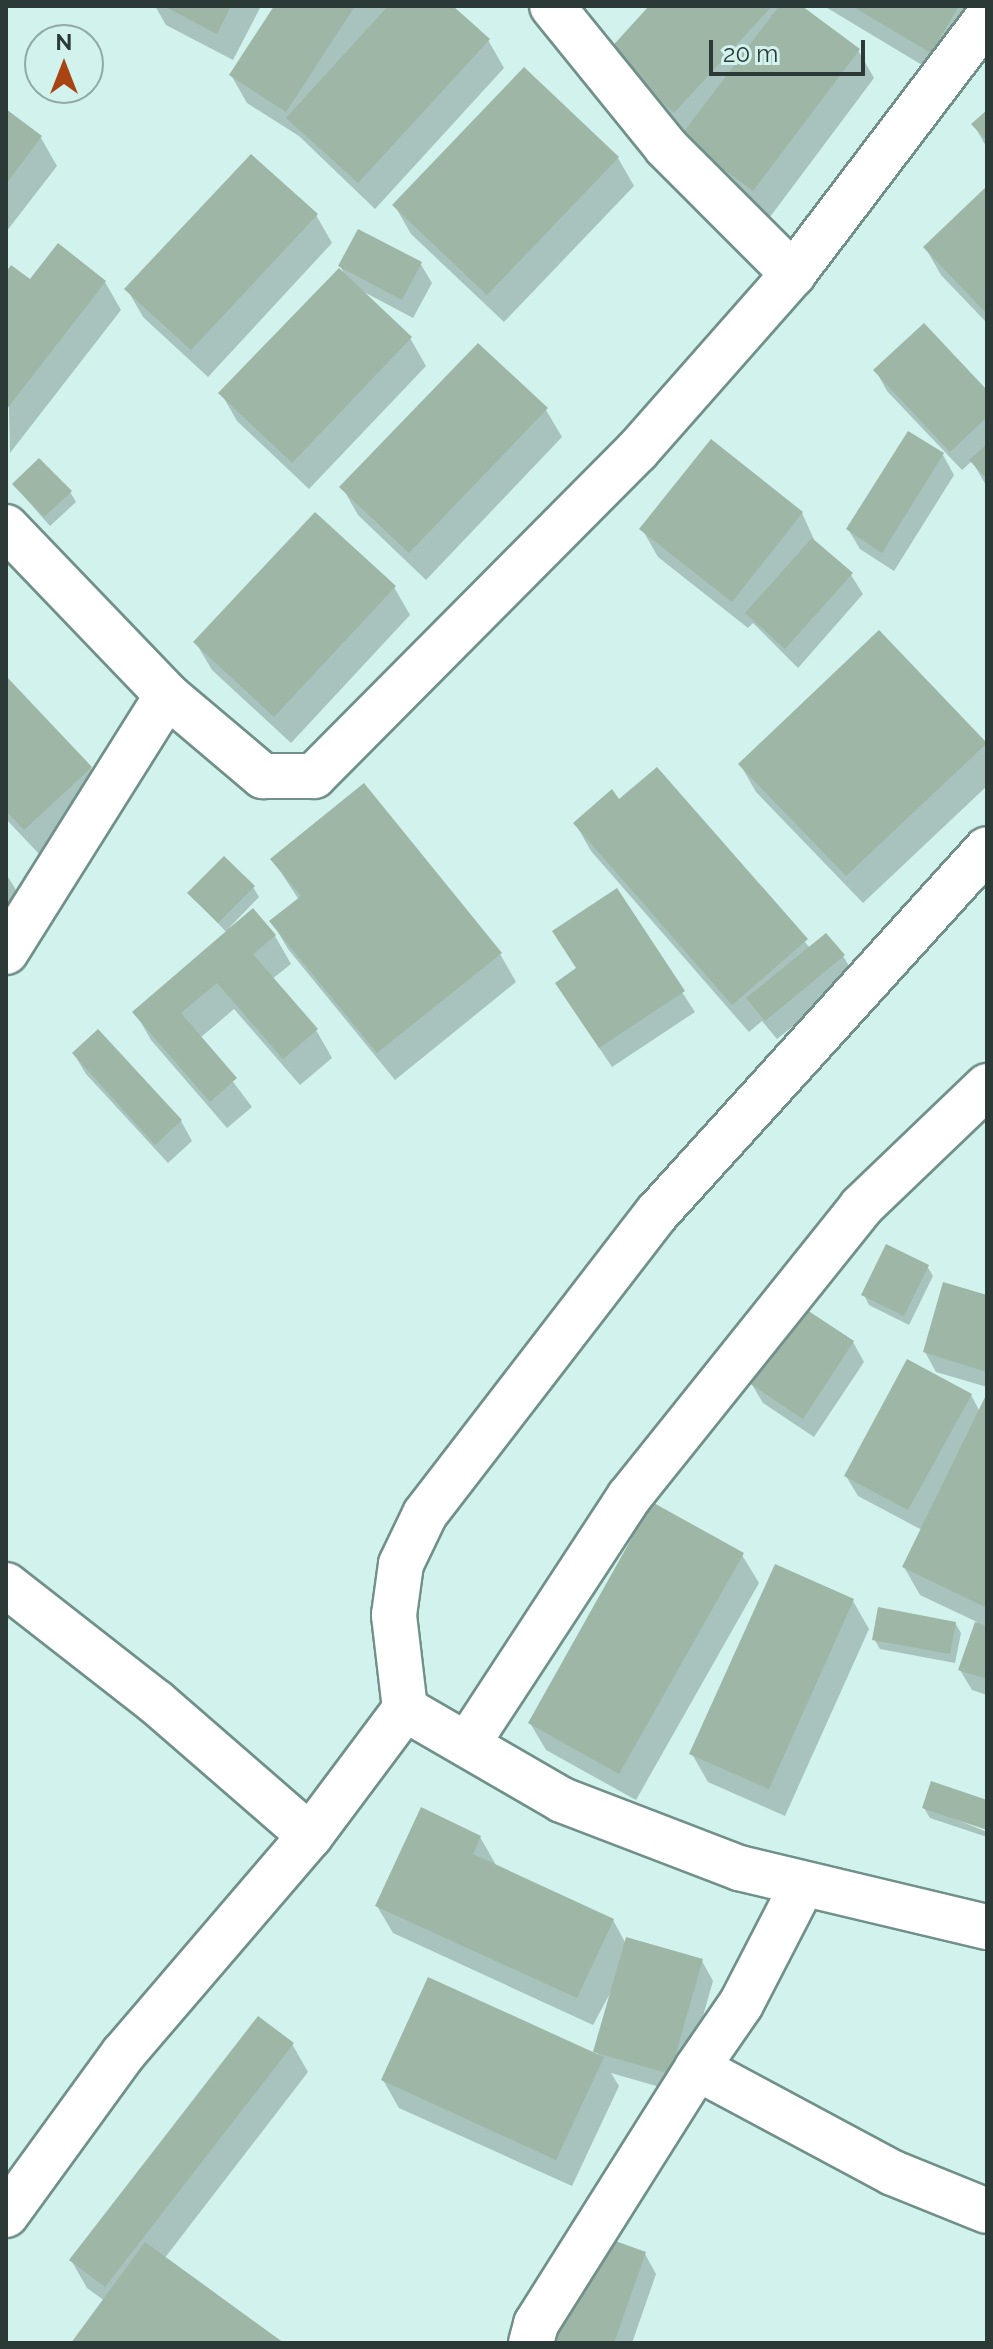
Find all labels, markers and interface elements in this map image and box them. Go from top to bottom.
north arrow [24,24,104,104]
scale bar [713,24,869,74]
text: N [56,29,72,55]
text: 20 m [723,39,778,68]

